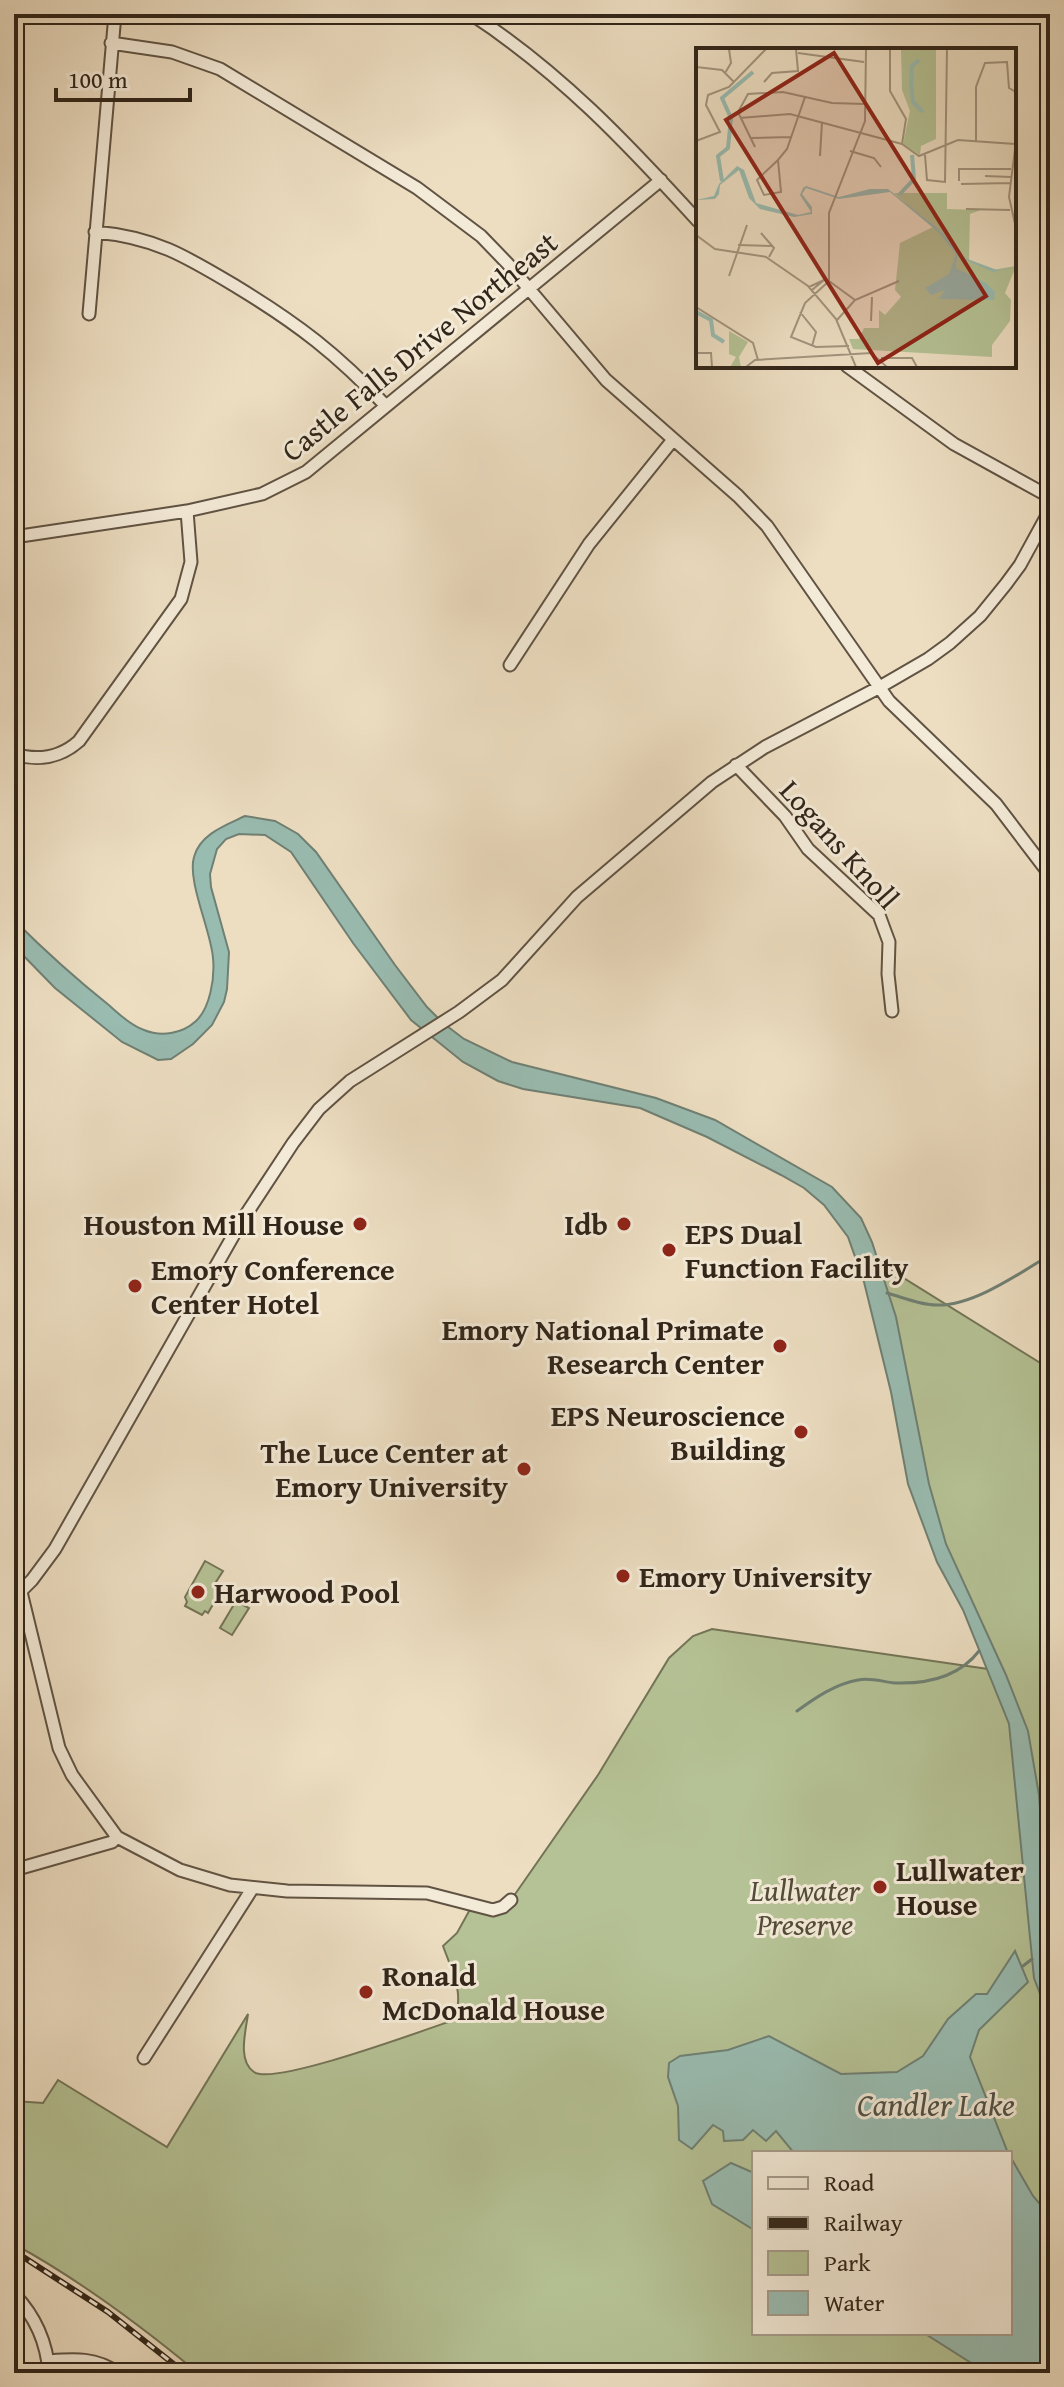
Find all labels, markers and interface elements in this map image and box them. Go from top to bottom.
inset map [696,48,1016,368]
scale bar [56,52,190,102]
text: 100 m [68,62,128,97]
street label: Castle Falls Drive Northeast [271,220,567,471]
street label: Logans Knoll [770,769,910,919]
place label: Houston Mill House [84,1202,344,1246]
place label: Idb [564,1202,608,1246]
place label: EPS Dual Function Facility [685,1211,909,1289]
marker: Houston Mill House [351,1215,369,1233]
marker: Idb [615,1215,633,1233]
marker: EPS Dual Function Facility [660,1241,678,1259]
place label: Emory Conference Center Hotel [151,1247,395,1325]
marker: Emory Conference Center Hotel [126,1277,144,1295]
place label: Emory National Primate Research Center [442,1307,764,1385]
marker: Emory National Primate Research Center [771,1337,789,1355]
place label: EPS Neuroscience Building [551,1393,785,1471]
marker: EPS Neuroscience Building [792,1423,810,1441]
place label: The Luce Center at Emory University [261,1430,509,1508]
marker: The Luce Center at Emory University [515,1460,533,1478]
place label: Emory University [639,1554,872,1598]
marker: Emory University [614,1567,632,1585]
place label: Harwood Pool [214,1570,400,1614]
marker: Harwood Pool [189,1583,207,1601]
place label: Lullwater House [896,1848,1024,1926]
park label: Lullwater Preserve [749,1868,861,1946]
marker: Lullwater House [871,1878,889,1896]
place label: Ronald McDonald House [382,1953,605,2031]
marker: Ronald McDonald House [357,1983,375,2001]
water label: Candler Lake [857,2081,1015,2128]
legend [752,2151,1012,2335]
text: Road [824,2165,874,2200]
text: Railway [824,2205,903,2240]
text: Park [824,2245,871,2280]
text: Water [824,2285,885,2320]

